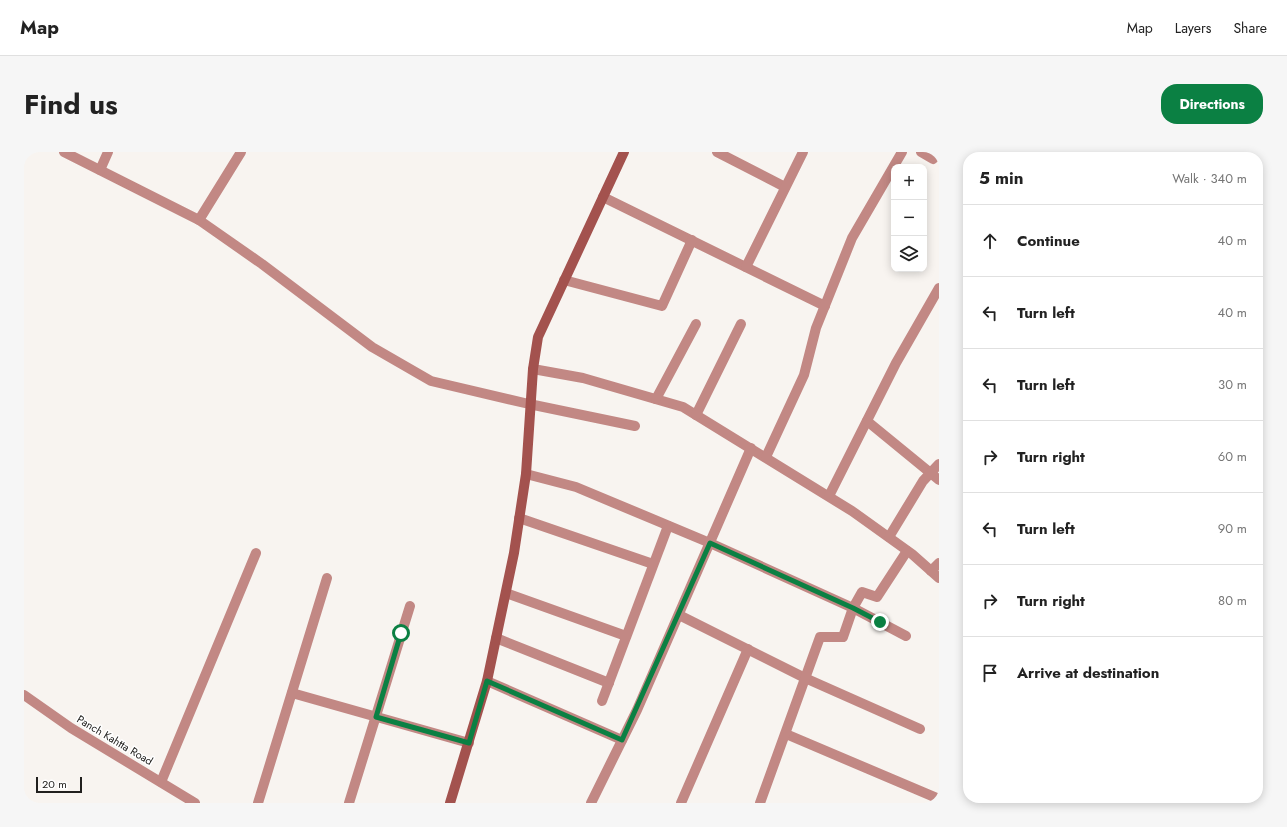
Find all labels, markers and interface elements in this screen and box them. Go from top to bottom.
text: Map [20,14,59,41]
text: Map [1127,18,1153,38]
text: Layers [1175,18,1211,38]
text: Share [1233,18,1267,38]
text: Find us [24,84,118,125]
button: Directions [1161,84,1263,124]
map controls [891,164,927,272]
button: + [891,164,927,200]
text: 5 min [979,166,1023,190]
text: Walk · 340 m [1172,169,1247,188]
button: − [891,200,927,236]
icon: ahead [979,230,1001,252]
text: Continue [1017,230,1080,252]
text: 40 m [1218,231,1247,250]
button: layers [891,236,927,272]
icon: left [979,302,1001,324]
text: Turn left [1017,302,1075,324]
text: 40 m [1218,303,1247,322]
icon: left [979,374,1001,396]
text: Turn left [1017,374,1075,396]
text: 30 m [1218,375,1247,394]
icon: right [979,446,1001,468]
text: Turn right [1017,446,1085,468]
text: 60 m [1218,447,1247,466]
icon: left [979,518,1001,540]
text: Turn left [1017,518,1075,540]
text: 90 m [1218,519,1247,538]
icon: right [979,590,1001,612]
text: Turn right [1017,590,1085,612]
text: 80 m [1218,591,1247,610]
route end [871,613,889,631]
route start [392,624,410,642]
icon: arrive [979,662,1001,684]
text: Arrive at destination [1017,662,1159,684]
street label: Panch Kahtta Road [74,711,156,769]
scale bar [36,775,82,794]
text: 20 m [42,776,67,792]

